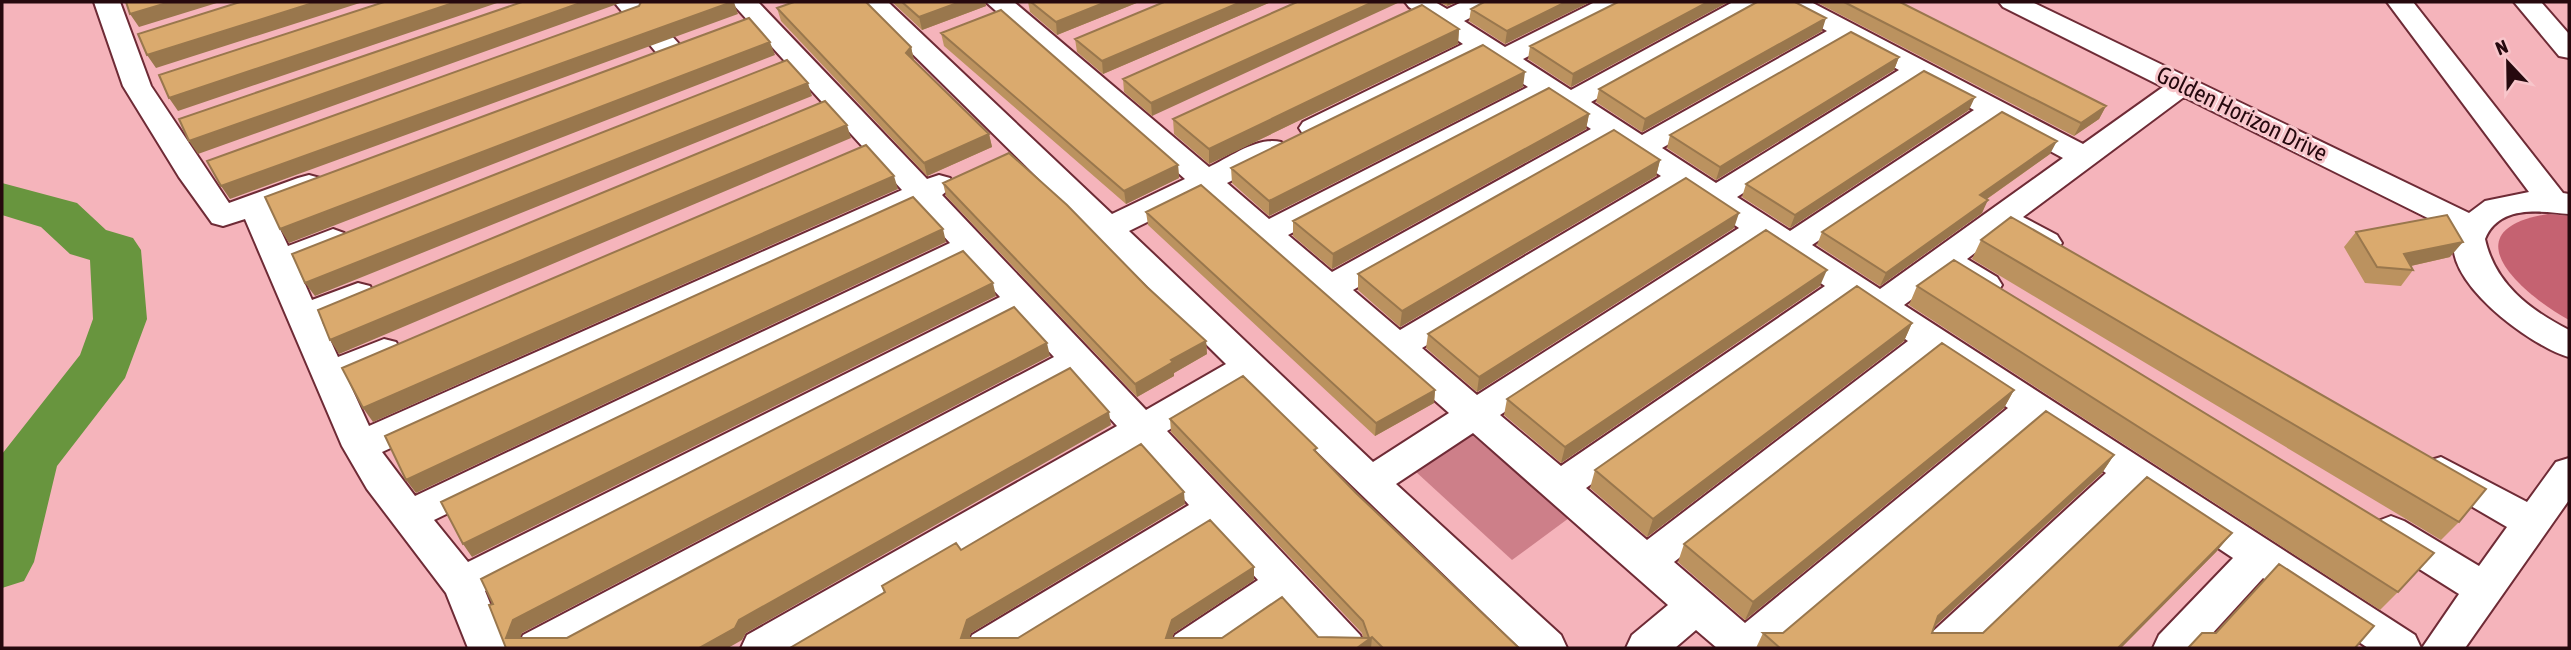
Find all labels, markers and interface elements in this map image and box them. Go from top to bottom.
north arrow [2473,28,2543,98]
text: N [2492,35,2511,60]
street label: Golden Horizon Drive [2153,61,2332,167]

